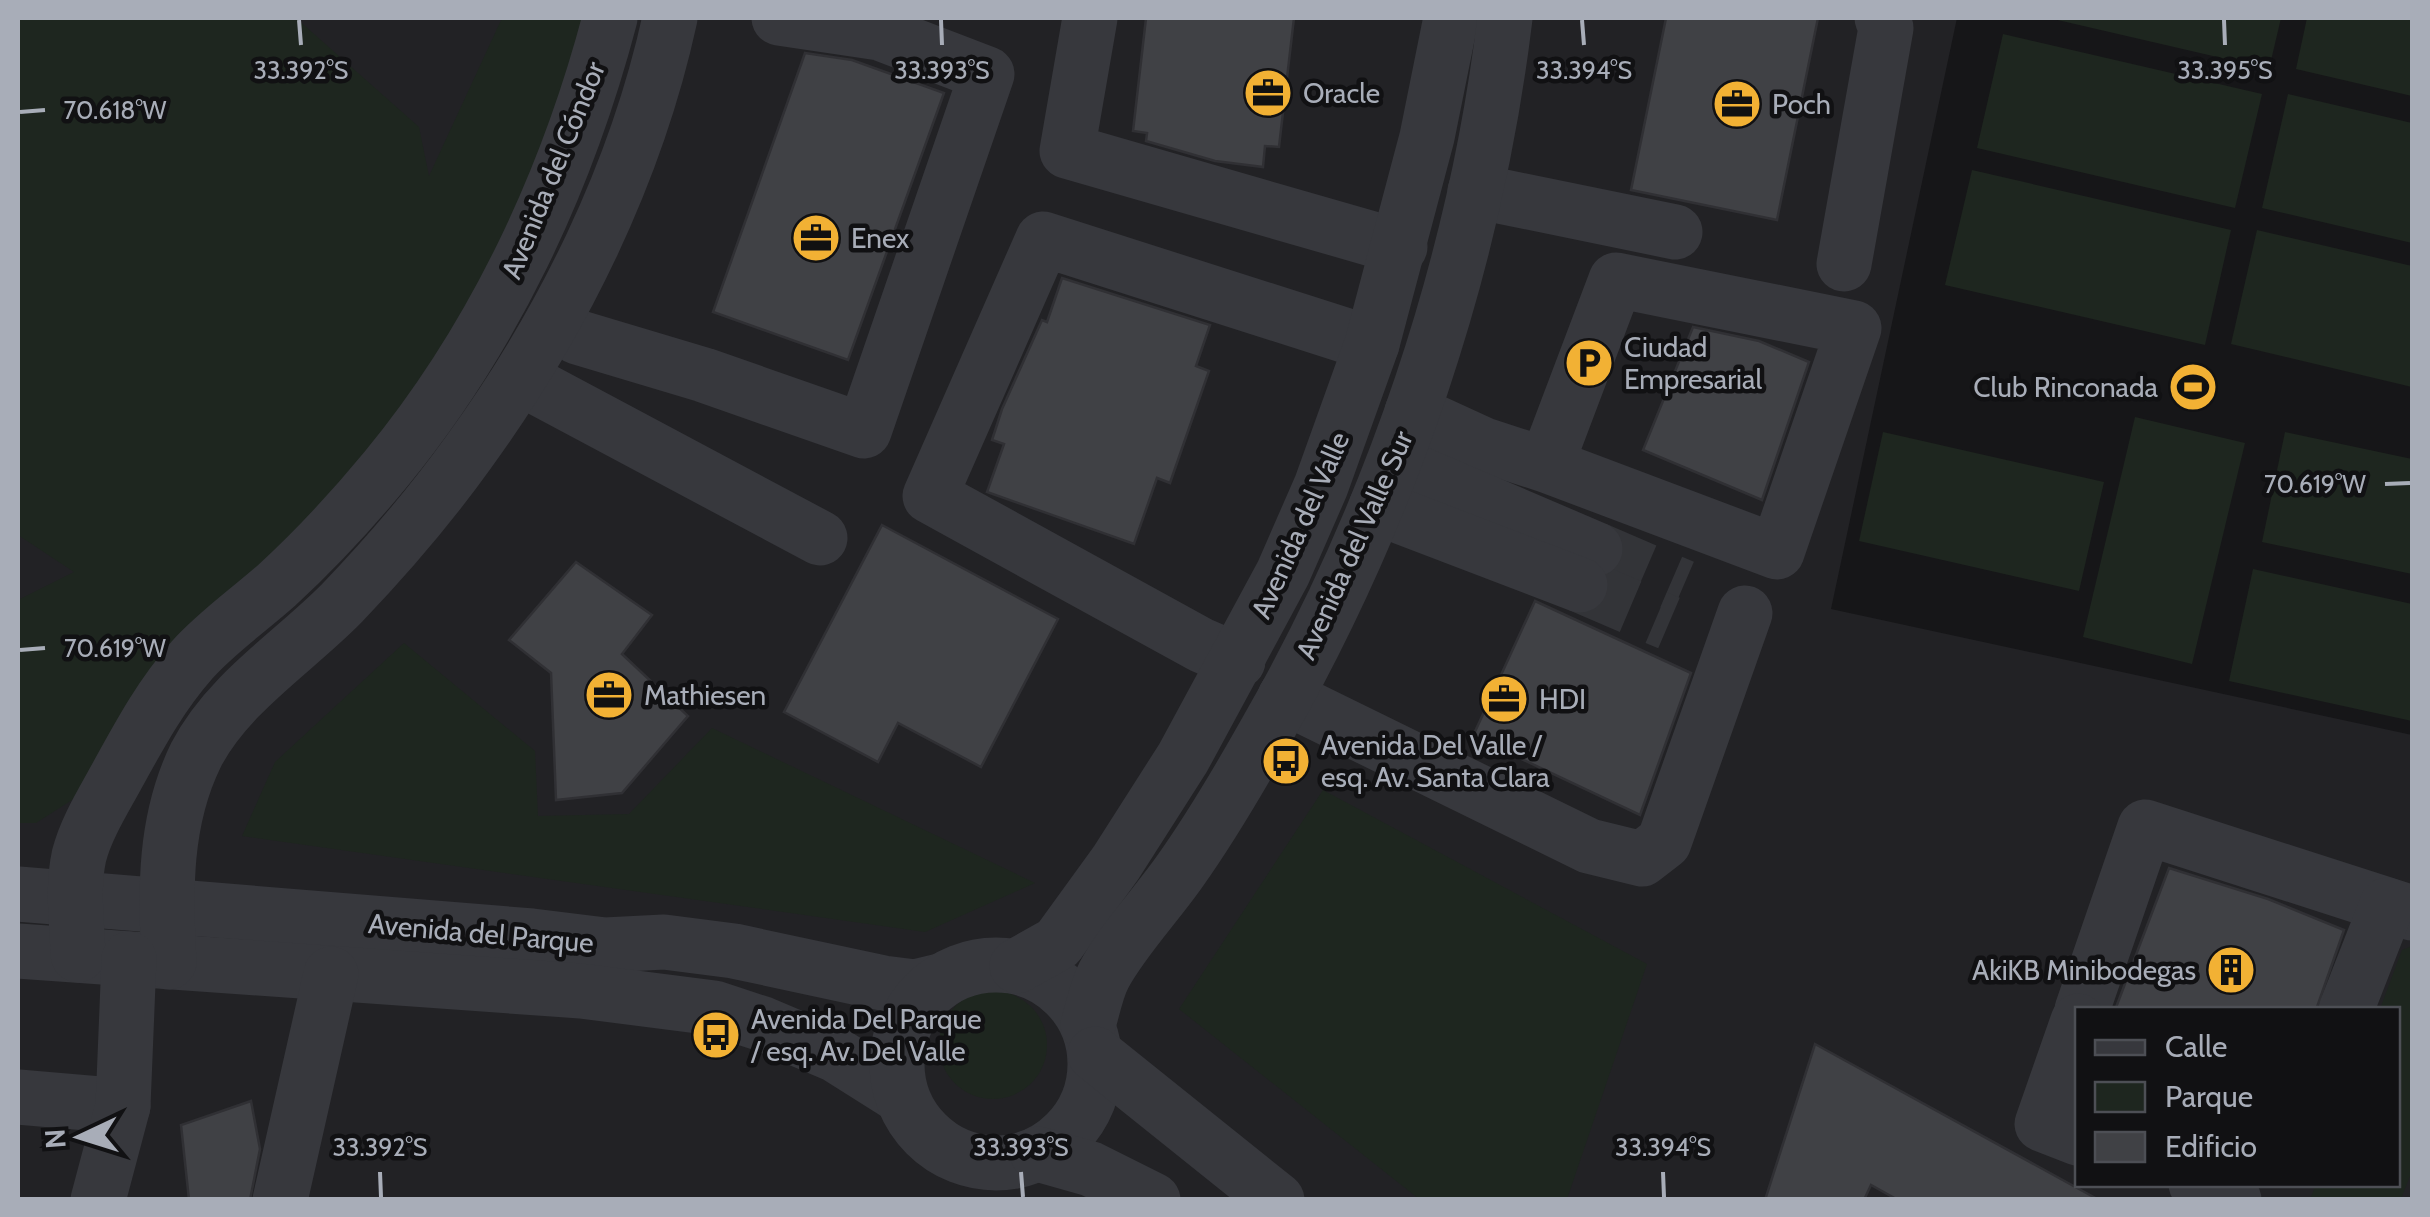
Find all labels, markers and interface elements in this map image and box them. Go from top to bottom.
text: 33.392°S [254,55,348,85]
text: 33.393°S [894,55,990,85]
text: 33.394°S [1536,55,1632,85]
text: 33.395°S [2177,55,2273,85]
street label: Avenida del Cóndor [494,56,612,284]
office icon: Oracle [1242,67,1294,119]
place label: Oracle [1303,76,1380,110]
office icon: Poch [1711,78,1763,130]
place label: Poch [1772,87,1831,121]
text: 70.618°W [64,95,167,125]
office icon: Enex [790,212,842,264]
place label: Enex [851,221,909,255]
place label: Ciudad Empresarial [1624,330,1762,396]
parking icon: Ciudad Empresarial [1563,337,1615,389]
sports icon: Club Rinconada [2167,361,2219,413]
place label: Club Rinconada [1973,370,2159,404]
street label: Avenida del Valle Sur [1288,425,1420,665]
street label: Avenida del Valle [1244,426,1356,624]
text: 70.619°W [2264,469,2366,499]
text: 70.619°W [64,633,166,663]
office icon: Mathiesen [583,669,635,721]
office icon: HDI [1478,673,1530,725]
place label: Mathiesen [644,678,766,712]
place label: HDI [1539,682,1586,716]
place label: Avenida Del Valle / esq. Av. Santa Clara [1321,728,1550,794]
bus stop icon: Avenida Del Valle / esq. Av. Santa Clara [1260,735,1312,787]
street label: Avenida del Parque [367,906,595,960]
building icon: AkiKB Minibodegas [2205,944,2257,996]
place label: AkiKB Minibodegas [1972,953,2196,987]
place label: Avenida Del Parque / esq. Av. Del Valle [750,1002,982,1068]
legend [2075,1007,2400,1187]
bus stop icon: Avenida Del Parque / esq. Av. Del Valle [690,1009,742,1061]
text: Calle [2165,1028,2227,1065]
text: Parque [2165,1078,2253,1115]
north arrow [30,1087,130,1187]
text: N [37,1128,73,1150]
text: Edificio [2165,1128,2257,1165]
text: 33.392°S [333,1132,427,1162]
text: 33.393°S [973,1132,1069,1162]
text: 33.394°S [1615,1132,1711,1162]

